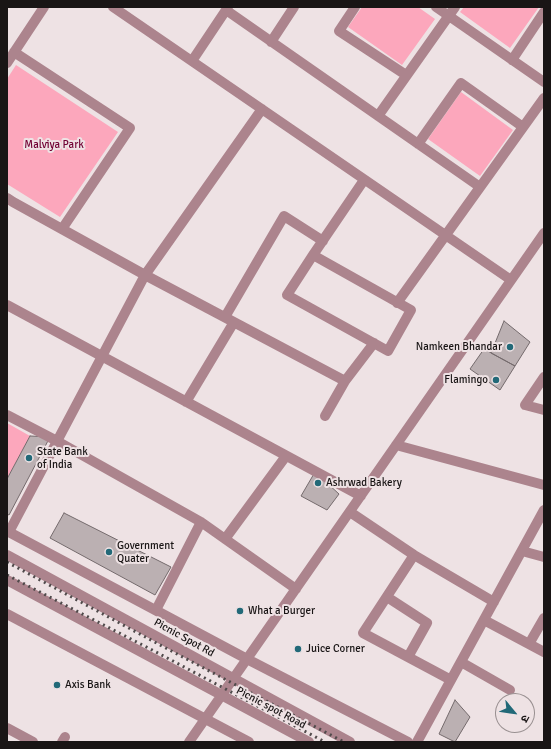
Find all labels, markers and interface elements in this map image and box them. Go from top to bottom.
park label: Malviya Park [24,138,84,152]
place label: Namkeen Bhandar [416,340,502,354]
marker: Namkeen Bhandar [505,342,515,352]
place label: Flamingo [444,373,488,387]
marker: Flamingo [491,375,501,385]
place label: State Bank of India [37,445,88,471]
marker: State Bank of India [24,453,34,463]
place label: Ashrwad Bakery [326,476,402,490]
marker: Ashrwad Bakery [313,478,323,488]
place label: Government Quater [117,539,174,565]
marker: Government Quater [104,547,114,557]
place label: What a Burger [248,604,315,618]
marker: What a Burger [235,606,245,616]
street label: Picnic Spot Rd [151,616,217,660]
place label: Juice Corner [306,642,365,656]
marker: Juice Corner [293,644,303,654]
place label: Axis Bank [65,678,111,692]
marker: Axis Bank [52,680,62,690]
street label: Picnic spot Road [234,684,308,732]
north arrow [495,693,535,733]
text: उ [518,713,532,725]

